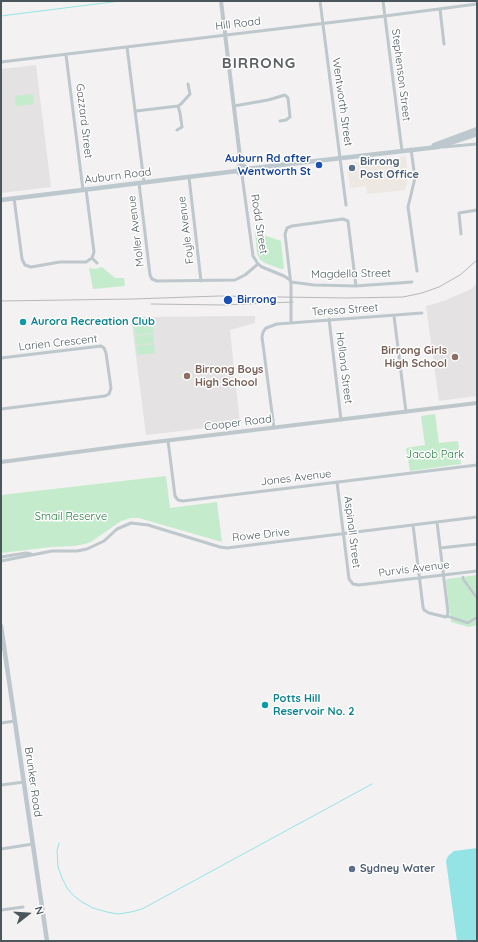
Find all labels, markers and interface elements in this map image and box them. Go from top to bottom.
street label: Hill Road [215,15,261,33]
street label: Stephenson Street [389,28,413,122]
district label: BIRRONG [222,54,296,72]
street label: Wentworth Street [329,57,355,147]
street label: Gazzard Street [73,83,95,159]
place label: Auburn Rd after Wentworth St [225,152,311,178]
place label: Birrong Post Office [360,155,419,181]
marker: Auburn Rd after Wentworth St [314,160,324,170]
marker: Birrong Post Office [347,163,357,173]
street label: Auburn Road [84,165,152,187]
street label: Rodd Street [248,193,270,255]
street label: Moller Avenue [125,195,147,267]
street label: Foyle Avenue [175,195,197,265]
street label: Magdella Street [311,267,391,281]
place label: Birrong [237,293,277,307]
marker: Birrong [222,294,234,306]
street label: Teresa Street [311,301,379,319]
place label: Aurora Recreation Club [31,315,155,329]
marker: Aurora Recreation Club [18,317,28,327]
street label: Holland Street [333,331,355,405]
street label: Larien Crescent [18,332,98,354]
place label: Birrong Girls High School [381,344,447,370]
marker: Birrong Girls High School [450,352,460,362]
place label: Birrong Boys High School [195,363,263,389]
marker: Birrong Boys High School [182,371,192,381]
street label: Cooper Road [204,412,272,434]
park label: Jacob Park [406,448,464,462]
street label: Jones Avenue [260,467,332,489]
street label: Aspinall Street [341,495,363,569]
park label: Smail Reserve [35,510,107,524]
street label: Rowe Drive [232,525,290,545]
street label: Purvis Avenue [378,558,450,580]
place label: Potts Hill Reservoir No. 2 [273,692,355,718]
marker: Potts Hill Reservoir No. 2 [260,700,270,710]
street label: Brunker Road [22,746,44,818]
place label: Sydney Water [360,862,435,876]
marker: Sydney Water [347,864,357,874]
north arrow [8,894,48,934]
text: N [32,905,47,916]

